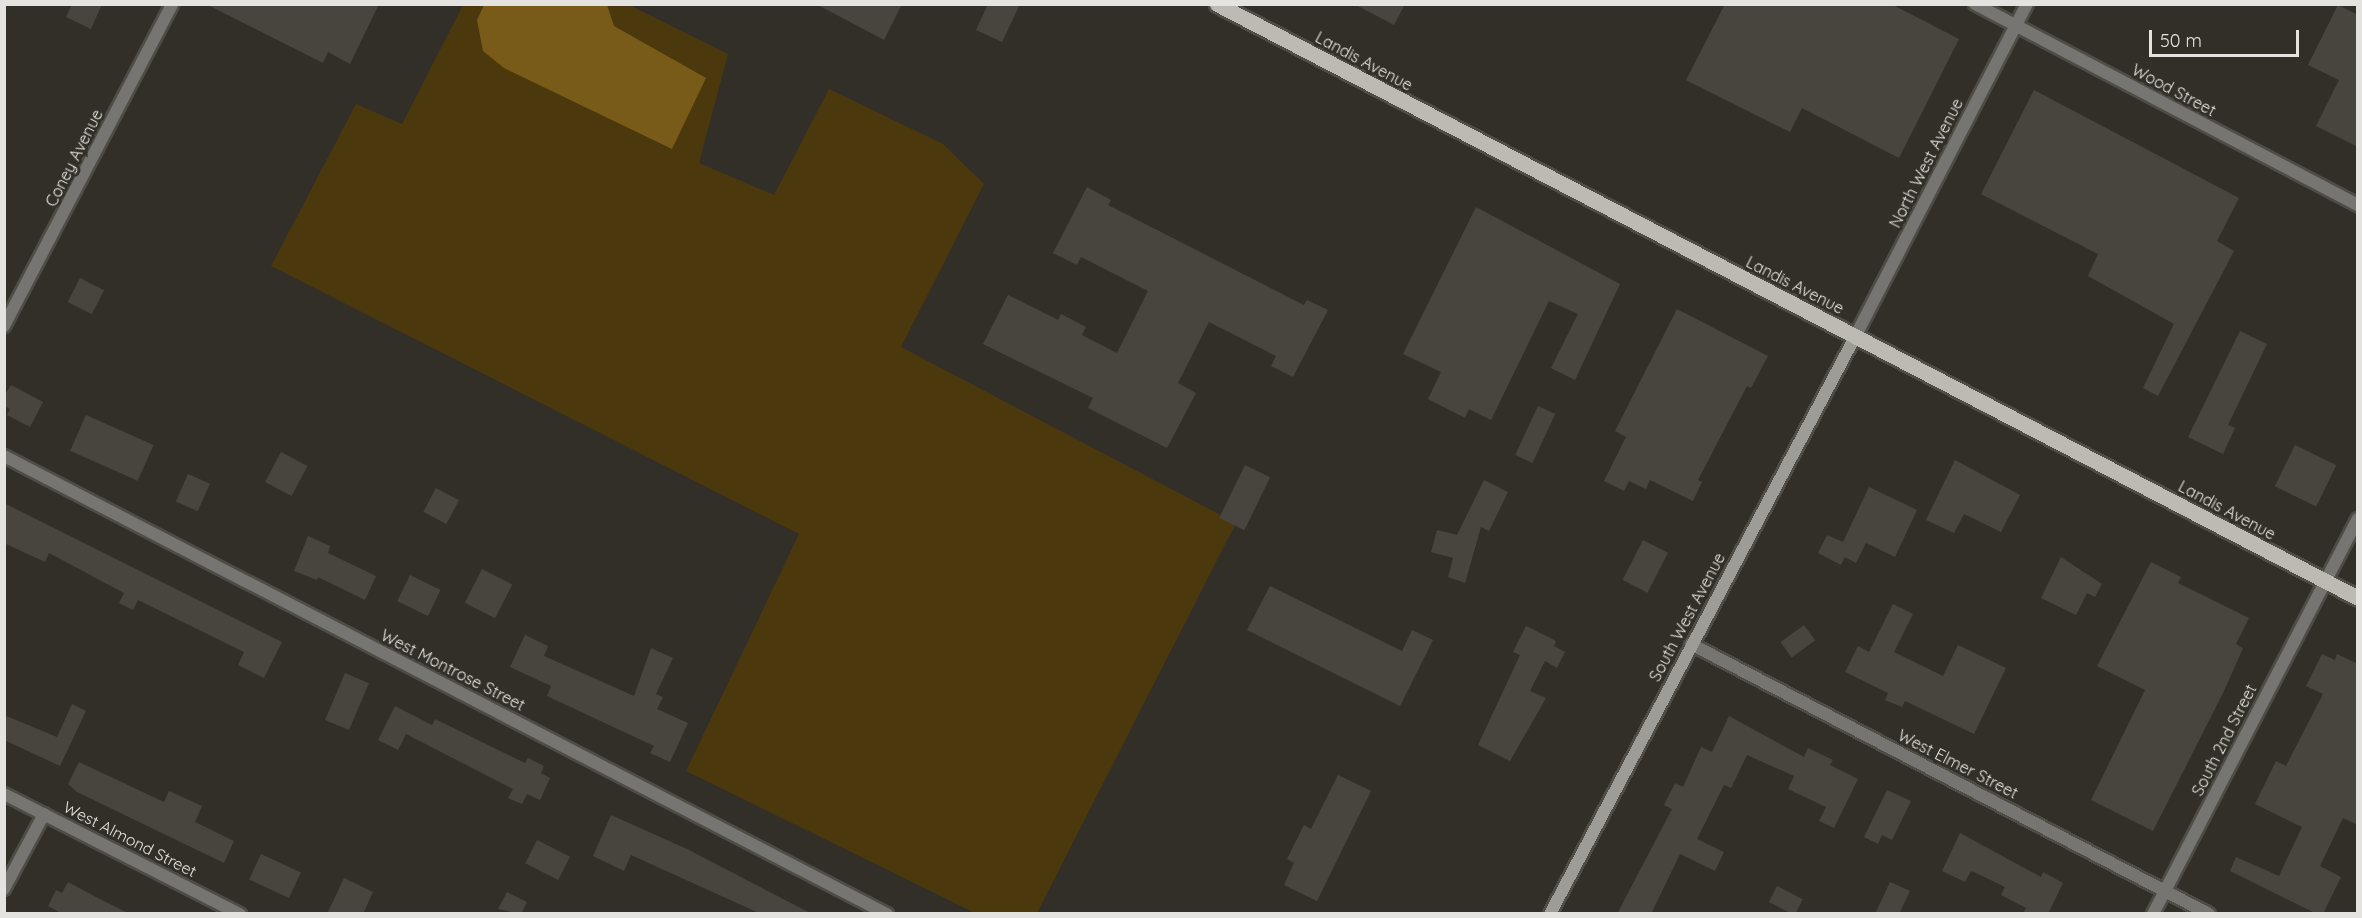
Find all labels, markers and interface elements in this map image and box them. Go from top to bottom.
scale bar [2152,18,2302,56]
street label: Landis Avenue [1312,27,1416,95]
text: 50 m [2160,29,2202,52]
street label: Wood Street [2129,60,2219,120]
street label: North West Avenue [1885,95,1967,231]
street label: Coney Avenue [41,106,107,210]
street label: Landis Avenue [1743,252,1847,318]
street label: Landis Avenue [2175,476,2279,544]
street label: South West Avenue [1645,549,1729,685]
street label: West Montrose Street [378,625,528,715]
street label: South 2nd Street [2188,681,2260,799]
street label: West Elmer Street [1895,725,2021,803]
street label: West Almond Street [60,797,200,881]

